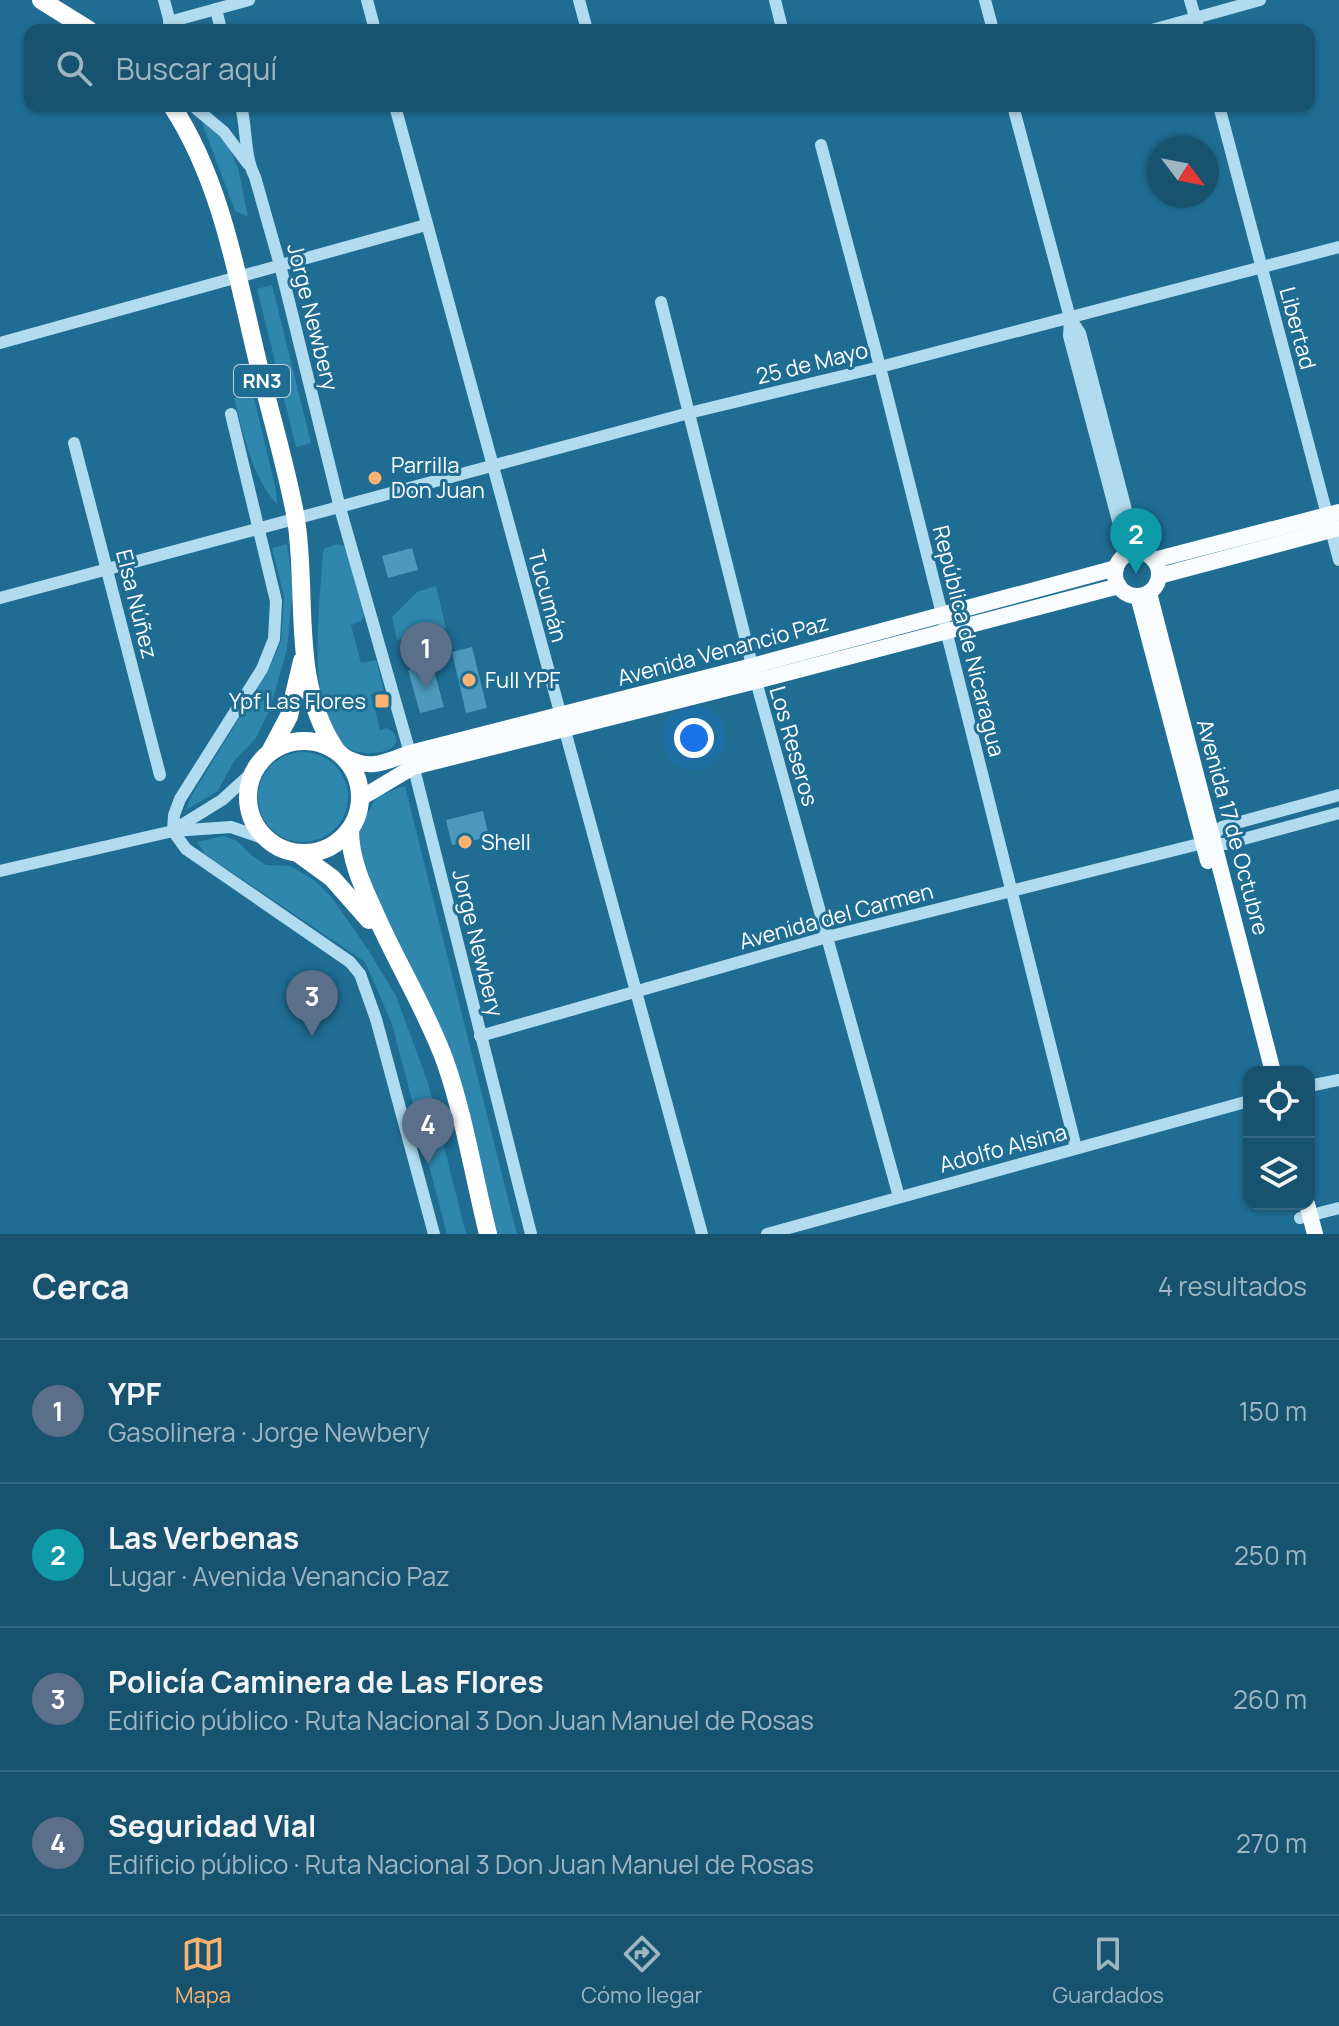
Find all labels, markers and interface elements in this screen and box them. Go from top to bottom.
search box [24,24,1315,112]
icon: search [52,46,96,90]
text: Buscar aquí [116,48,277,89]
north arrow [1147,136,1219,208]
street label: Jorge Newbery [280,240,346,394]
street label: Libertad [1273,283,1323,373]
street label: 25 de Mayo [753,335,871,391]
road number: RN3 [234,365,290,397]
place label: Parrilla Don Juan [391,450,485,505]
marker: Parrilla Don Juan [366,469,384,487]
pin: 2 [1110,508,1162,574]
street label: República de Nicaragua [926,522,1012,760]
street label: Elsa Núñez [109,546,165,662]
street label: Tucumán [521,547,575,645]
street label: Avenida Venancio Paz [614,607,832,693]
pin: 1 [400,622,452,688]
place label: Full YPF [485,665,560,695]
marker: Full YPF [460,671,478,689]
street label: Los Reseros [763,683,825,809]
place label: Ypf Las Flores [229,686,366,716]
marker: Ypf Las Flores [373,692,391,710]
street label: Avenida 17 de Octubre [1190,716,1276,938]
your location [674,718,714,758]
place label: Shell [481,827,531,857]
marker: Shell [456,833,474,851]
street label: Jorge Newbery [445,866,511,1020]
street label: Avenida del Carmen [736,876,936,956]
pin: 3 [286,970,338,1036]
map controls [1243,1066,1315,1210]
button: locate [1243,1066,1315,1138]
pin: 4 [402,1098,454,1164]
street label: Adolfo Alsina [936,1117,1070,1179]
button: layers [1243,1138,1315,1210]
text: Cerca [32,1263,130,1309]
text: 4 resultados [1158,1268,1307,1304]
text: YPF [108,1373,161,1414]
text: 1 [52,1393,64,1429]
text: 150 m [1239,1393,1307,1429]
text: Gasolinera · Jorge Newbery [108,1414,430,1450]
text: Las Verbenas [108,1517,299,1558]
text: 2 [50,1537,66,1573]
text: 250 m [1234,1537,1307,1573]
text: Lugar · Avenida Venancio Paz [108,1558,450,1594]
text: Policía Caminera de Las Flores [108,1661,544,1702]
text: 3 [50,1681,66,1717]
text: 260 m [1233,1681,1307,1717]
text: Edificio público · Ruta Nacional 3 Don Juan Manuel de Rosas [108,1702,814,1738]
text: Seguridad Vial [108,1805,316,1846]
text: 4 [50,1825,66,1861]
text: 270 m [1236,1825,1307,1861]
text: Edificio público · Ruta Nacional 3 Don Juan Manuel de Rosas [108,1846,814,1882]
tab: Mapa [175,1932,231,2010]
tab: Cómo llegar [581,1932,702,2010]
tab: Guardados [1053,1932,1164,2010]

